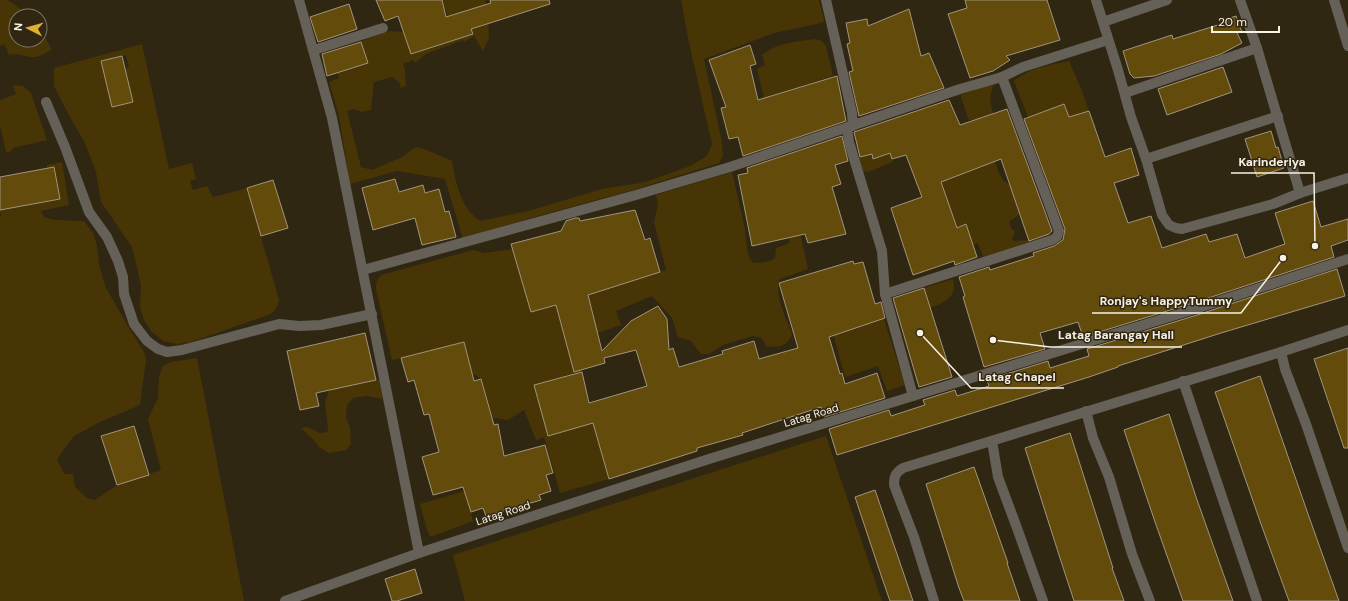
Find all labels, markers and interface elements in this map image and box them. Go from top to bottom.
north arrow [8,8,48,48]
scale bar [1212,8,1279,34]
text: 20 m [1218,14,1247,30]
text: N [11,22,25,32]
callout: Karinderiya [1231,149,1314,173]
text: Karinderiya [1238,154,1306,170]
callout: Ronjay's HappyTummy [1092,289,1241,313]
text: Ronjay's HappyTummy [1100,293,1233,309]
callout: Latag Barangay Hall [1050,323,1182,347]
text: Latag Barangay Hall [1058,327,1174,343]
callout: Latag Chapel [971,364,1064,388]
text: Latag Chapel [978,369,1056,385]
street label: Latag Road [782,400,840,430]
street label: Latag Road [474,498,532,528]

